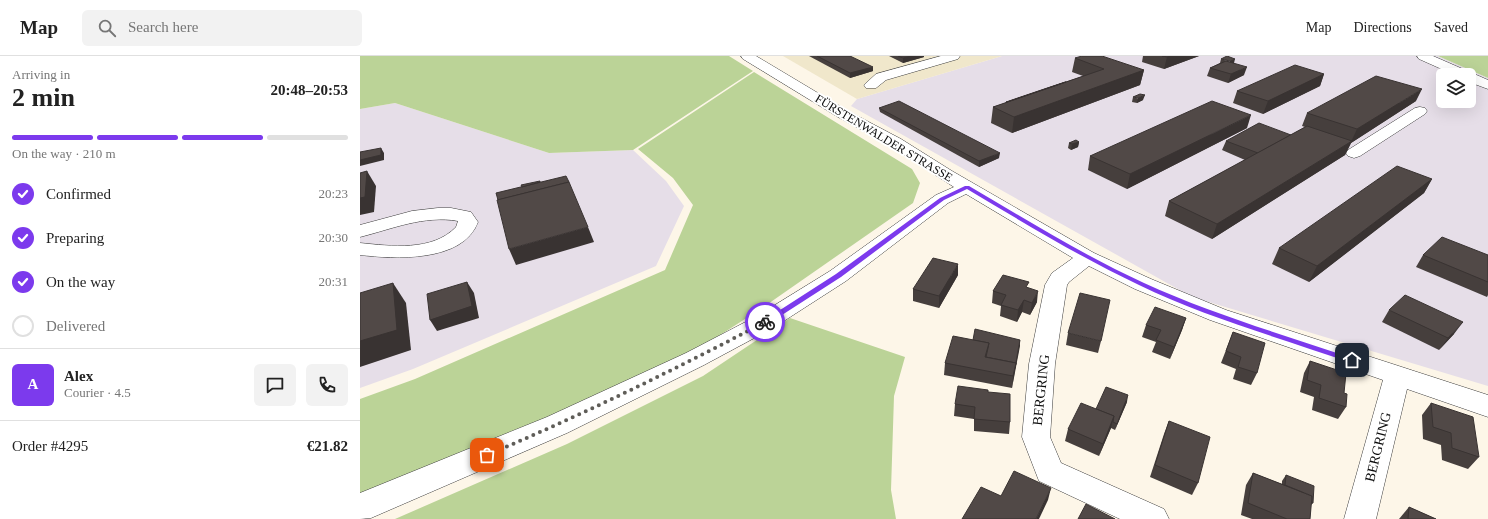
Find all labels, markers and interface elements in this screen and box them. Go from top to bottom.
search box [82,10,362,46]
text: Map [20,17,58,38]
icon: search [96,17,118,39]
text: Search here [128,19,198,35]
text: Map [1306,20,1331,35]
text: Directions [1353,20,1412,35]
text: Saved [1434,20,1468,35]
text: Arriving in [12,67,70,82]
map controls [1436,68,1476,108]
button: layers [1436,68,1476,108]
text: 20:48–20:53 [271,82,348,98]
text: 2 min [12,83,75,112]
street label: FÜRSTENWALDER STRASSE [813,91,955,185]
text: On the way · 210 m [12,146,116,161]
icon: check [12,183,34,205]
text: Confirmed [46,186,111,202]
text: 20:23 [318,186,348,201]
icon: check [12,227,34,249]
text: Preparing [46,230,104,246]
text: 20:30 [318,230,348,245]
icon: check [12,271,34,293]
text: On the way [46,274,115,290]
text: 20:31 [318,274,348,289]
courier [745,302,785,342]
icon: bike [754,311,776,333]
text: Delivered [46,318,105,334]
pin [1335,343,1369,377]
icon: home [1341,349,1363,371]
street label: BERGRING [1030,354,1052,426]
button: chat [254,364,296,406]
button: phone [306,364,348,406]
text: Alex [64,368,93,384]
text: A [28,376,38,392]
text: Courier · 4.5 [64,385,131,400]
street label: BERGRING [1362,410,1394,484]
text: Order #4295 [12,438,88,454]
text: €21.82 [307,438,348,454]
pin [470,438,504,472]
icon: bag [476,444,498,466]

